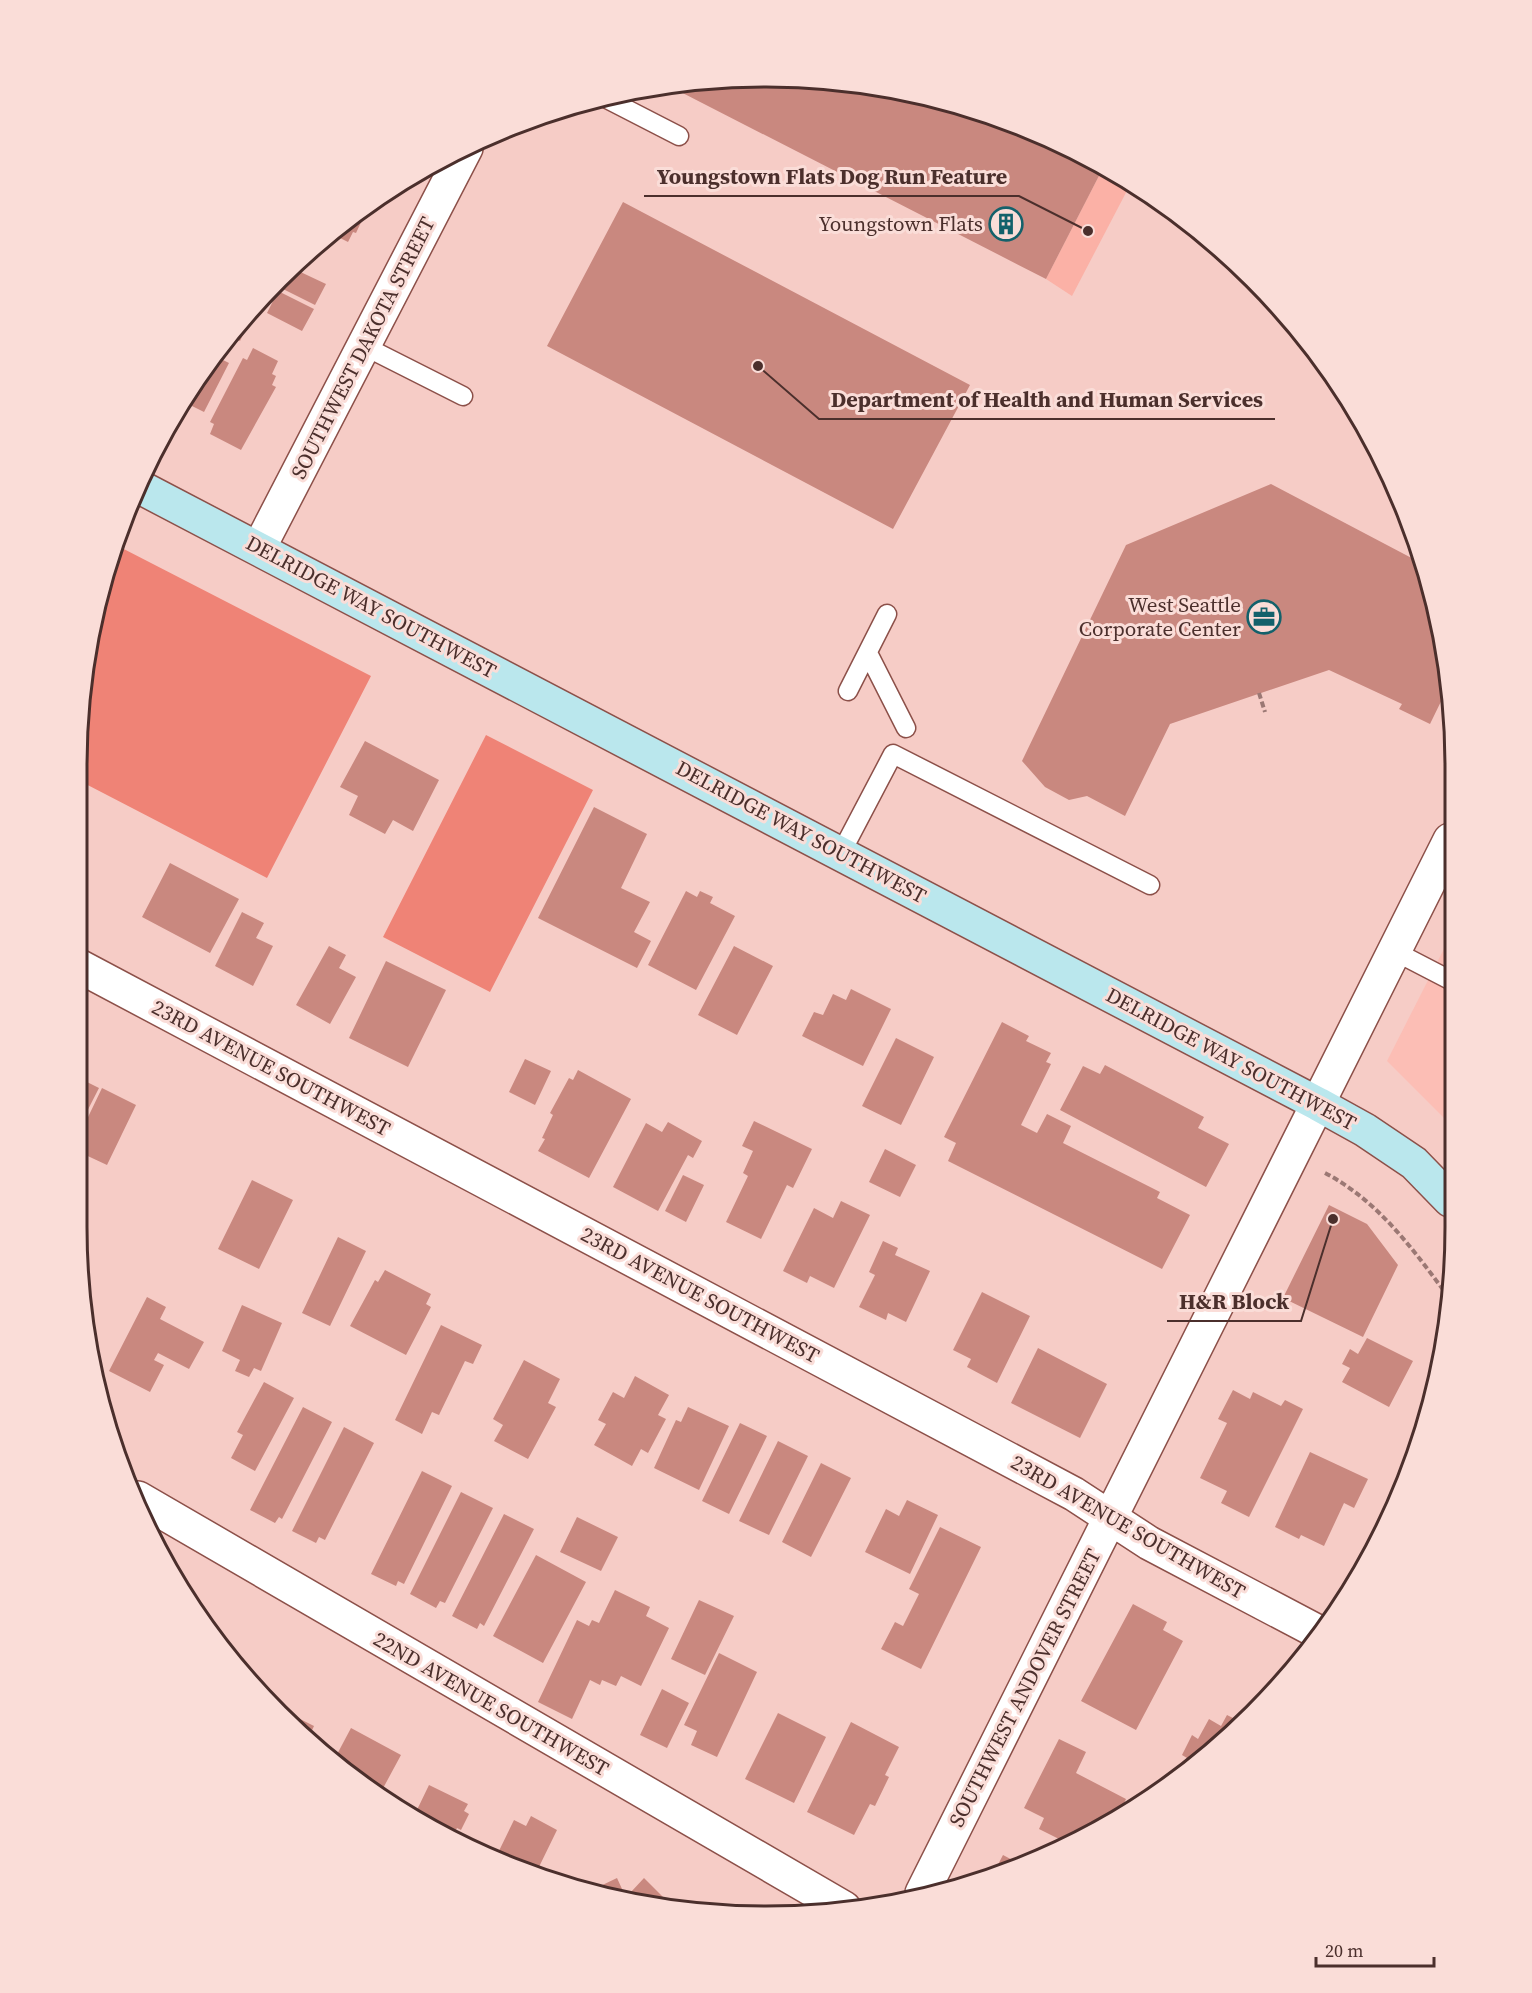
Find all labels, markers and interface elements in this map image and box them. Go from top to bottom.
callout: Youngstown Flats Dog Run Feature [644,156,1019,196]
text: Youngstown Flats Dog Run Feature [657,161,1007,191]
building icon: Youngstown Flats [988,206,1024,242]
place label: Youngstown Flats [818,209,983,238]
street label: SOUTHWEST DAKOTA STREET [284,212,442,484]
callout: Department of Health and Human Services [819,379,1275,419]
text: Department of Health and Human Services [831,384,1263,414]
street label: DELRIDGE WAY SOUTHWEST [241,528,502,685]
place label: West Seattle Corporate Center [1079,590,1241,643]
office icon: West Seattle Corporate Center [1246,599,1282,635]
street label: DELRIDGE WAY SOUTHWEST [671,753,932,910]
street label: DELRIDGE WAY SOUTHWEST [1101,980,1362,1137]
street label: 23RD AVENUE SOUTHWEST [147,992,396,1143]
street label: 23RD AVENUE SOUTHWEST [576,1219,825,1370]
callout: H&R Block [1167,1281,1301,1321]
text: H&R Block [1179,1286,1290,1316]
street label: 23RD AVENUE SOUTHWEST [1006,1448,1251,1606]
street label: SOUTHWEST ANDOVER STREET [942,1544,1108,1832]
street label: 22ND AVENUE SOUTHWEST [368,1624,615,1783]
scale bar [1316,1930,1434,1968]
text: 20 m [1325,1938,1363,1963]

